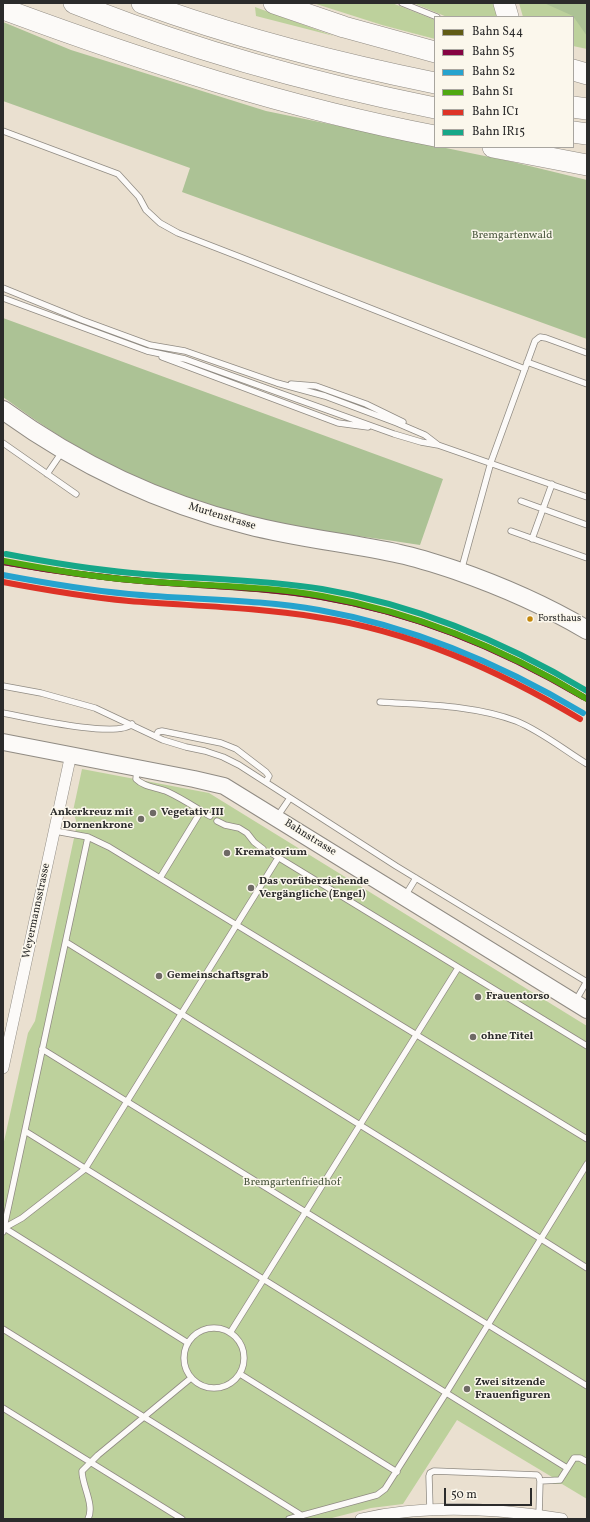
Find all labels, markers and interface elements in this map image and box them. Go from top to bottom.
legend [434,16,574,148]
text: Bahn S44 [472,24,523,40]
text: Bahn S5 [472,44,515,60]
text: Bahn S2 [472,64,515,80]
text: Bahn S1 [472,84,513,100]
text: Bahn IC1 [472,104,519,120]
text: Bahn IR15 [472,124,525,140]
park label: Bremgartenwald [472,229,552,243]
street label: Murtenstrasse [187,501,257,533]
place label: Forsthaus [538,613,581,625]
marker: Forsthaus [525,614,535,624]
place label: Ankerkreuz mit Dornenkrone [50,806,133,832]
place label: Vegetativ III [161,806,224,820]
marker: Vegetativ III [148,808,158,818]
marker: Ankerkreuz mit Dornenkrone [136,814,146,824]
street label: Bahnstrasse [282,817,338,859]
place label: Krematorium [235,846,307,860]
marker: Krematorium [222,848,232,858]
street label: Weyermannsstrasse [20,862,54,960]
place label: Das vorüberziehende Vergängliche (Engel) [259,875,369,901]
marker: Das vorüberziehende Vergängliche (Engel) [246,883,256,893]
place label: Gemeinschaftsgrab [167,969,268,983]
marker: Gemeinschaftsgrab [154,971,164,981]
place label: Frauentorso [486,990,550,1004]
marker: Frauentorso [473,992,483,1002]
place label: ohne Titel [481,1030,533,1044]
marker: ohne Titel [468,1032,478,1042]
park label: Bremgartenfriedhof [244,1176,340,1190]
place label: Zwei sitzende Frauenfiguren [475,1376,551,1402]
marker: Zwei sitzende Frauenfiguren [462,1384,472,1394]
scale bar [446,1480,534,1506]
text: 50 m [451,1487,477,1503]

